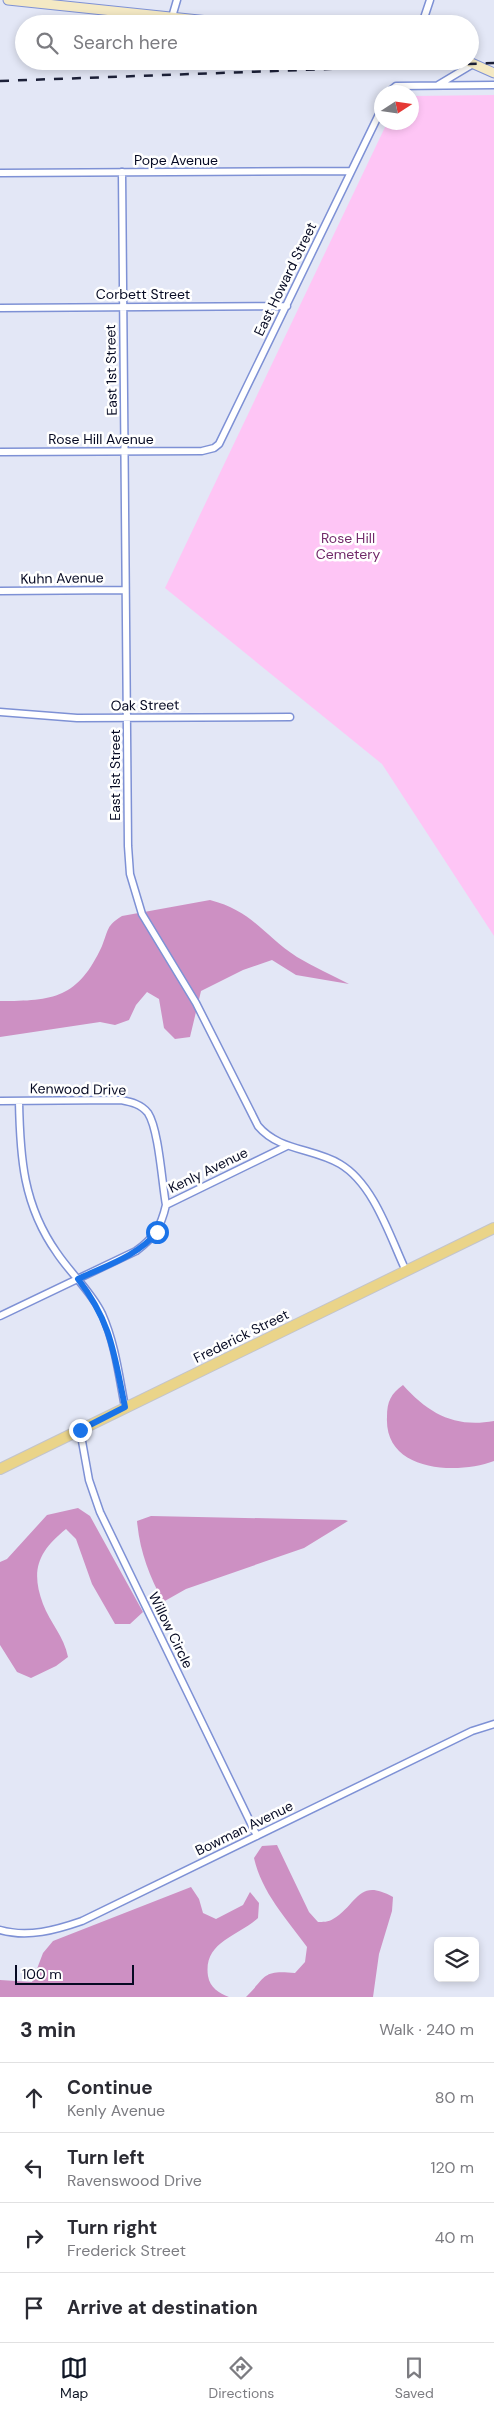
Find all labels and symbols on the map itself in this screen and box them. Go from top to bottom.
north arrow [374,85,419,130]
street label: Pope Avenue [134,151,218,169]
street label: East Howard Street [250,219,320,339]
street label: Corbett Street [96,285,190,303]
street label: East 1st Street [101,324,121,416]
street label: Rose Hill Avenue [48,430,154,448]
park label: Rose Hill Cemetery [316,529,380,563]
street label: Kuhn Avenue [20,568,104,588]
street label: Oak Street [110,695,180,715]
street label: East 1st Street [106,729,124,821]
street label: Kenwood Drive [30,1079,126,1099]
street label: Kenly Avenue [165,1143,251,1197]
route start [146,1221,169,1244]
street label: Frederick Street [190,1305,292,1367]
route end [69,1419,92,1442]
street label: Willow Circle [145,1589,197,1671]
street label: Bowman Avenue [192,1797,296,1859]
scale bar [15,1962,134,1985]

